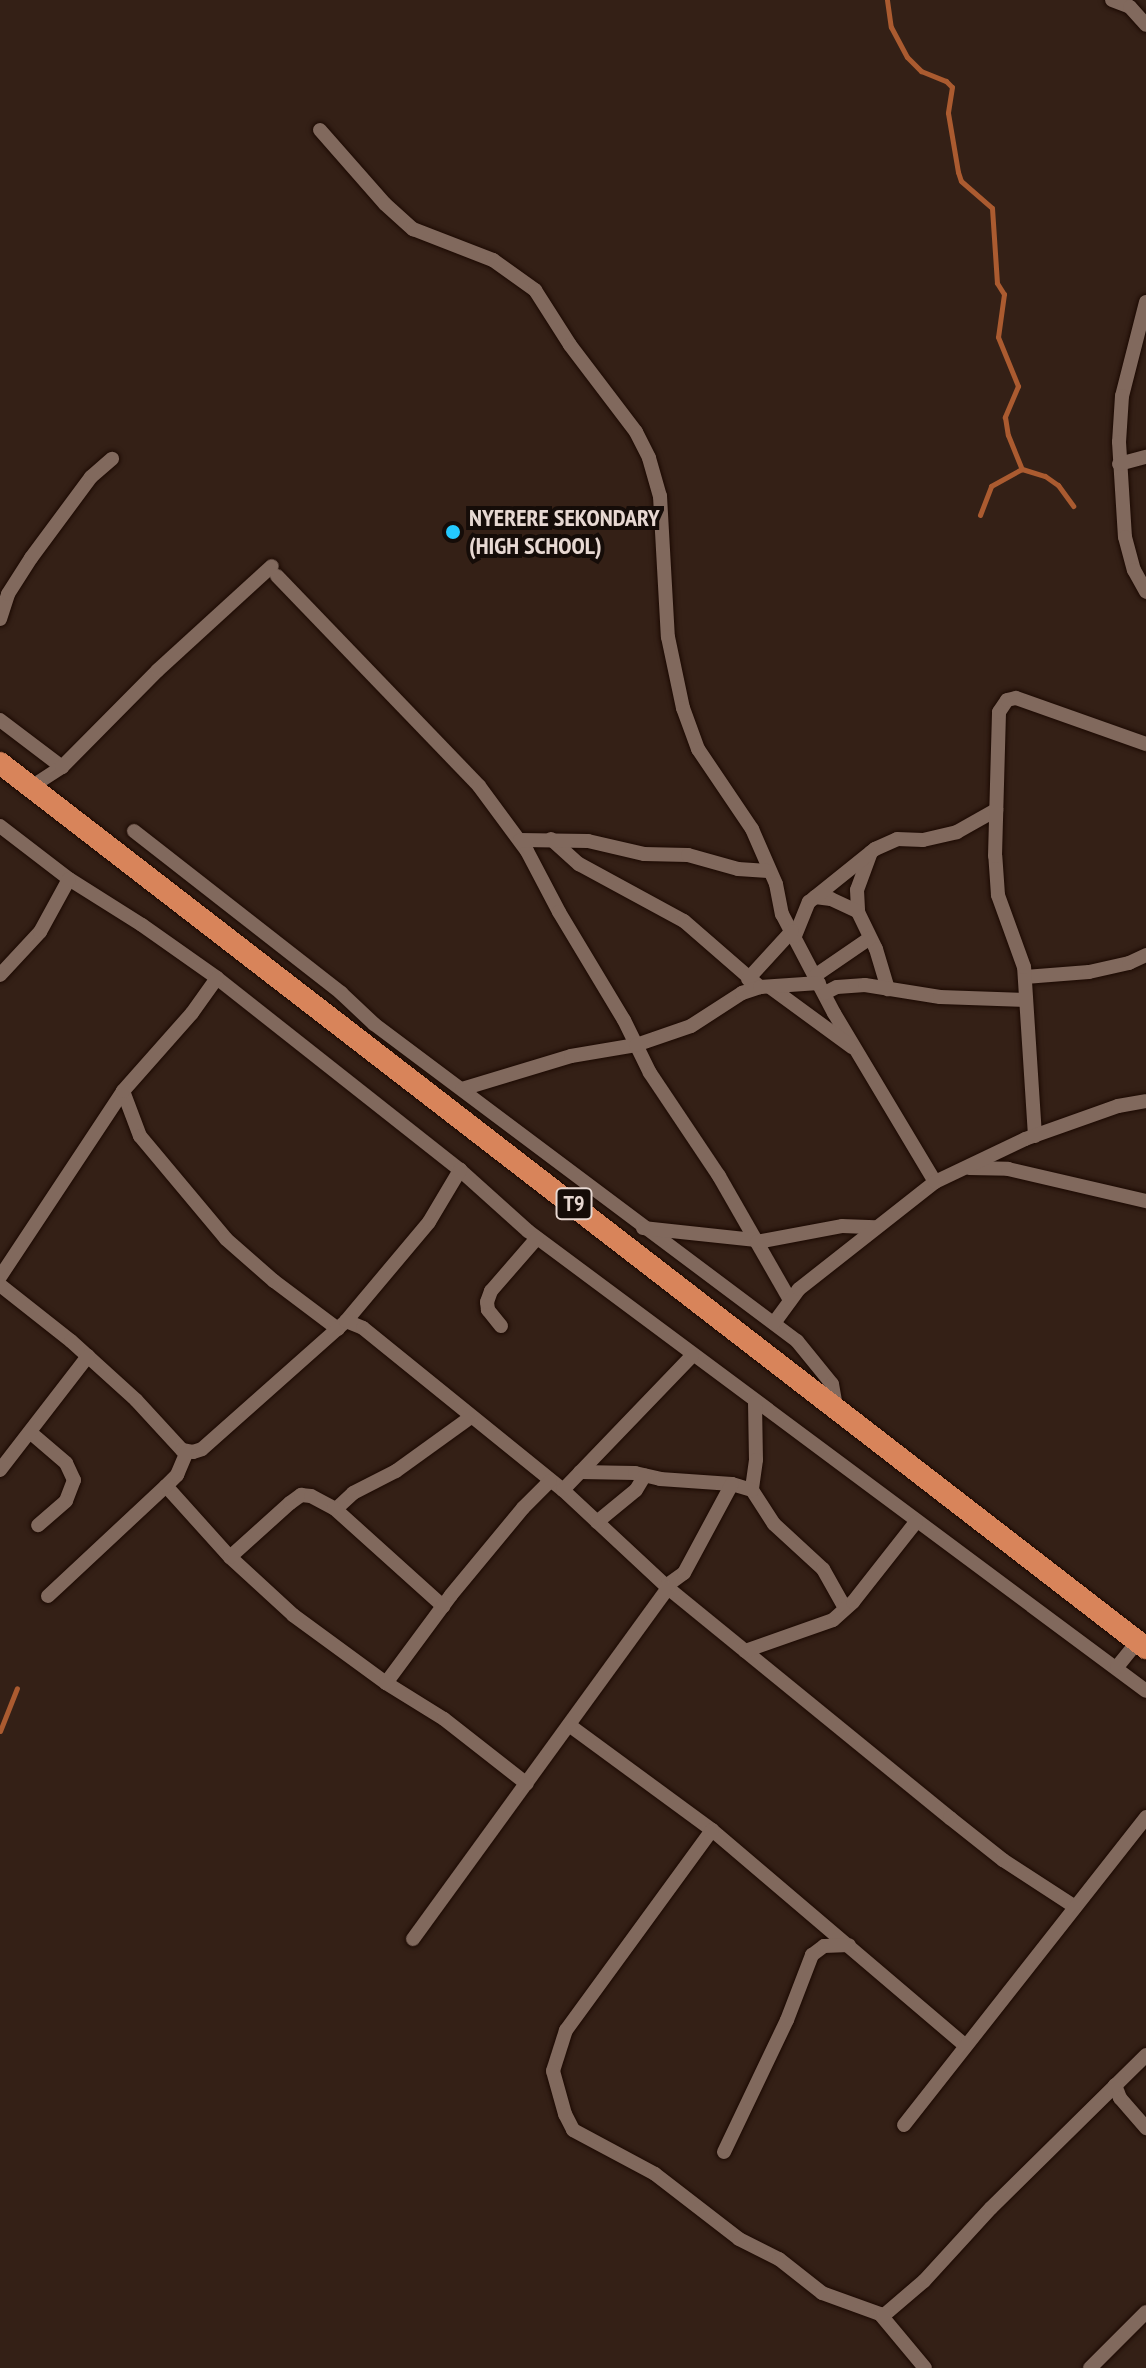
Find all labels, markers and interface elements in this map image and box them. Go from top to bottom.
place label: NYERERE SEKONDARY (HIGH SCHOOL) [469,504,660,560]
marker: NYERERE SEKONDARY (HIGH SCHOOL) [444,523,462,541]
road number: T9 [554,1186,594,1222]

